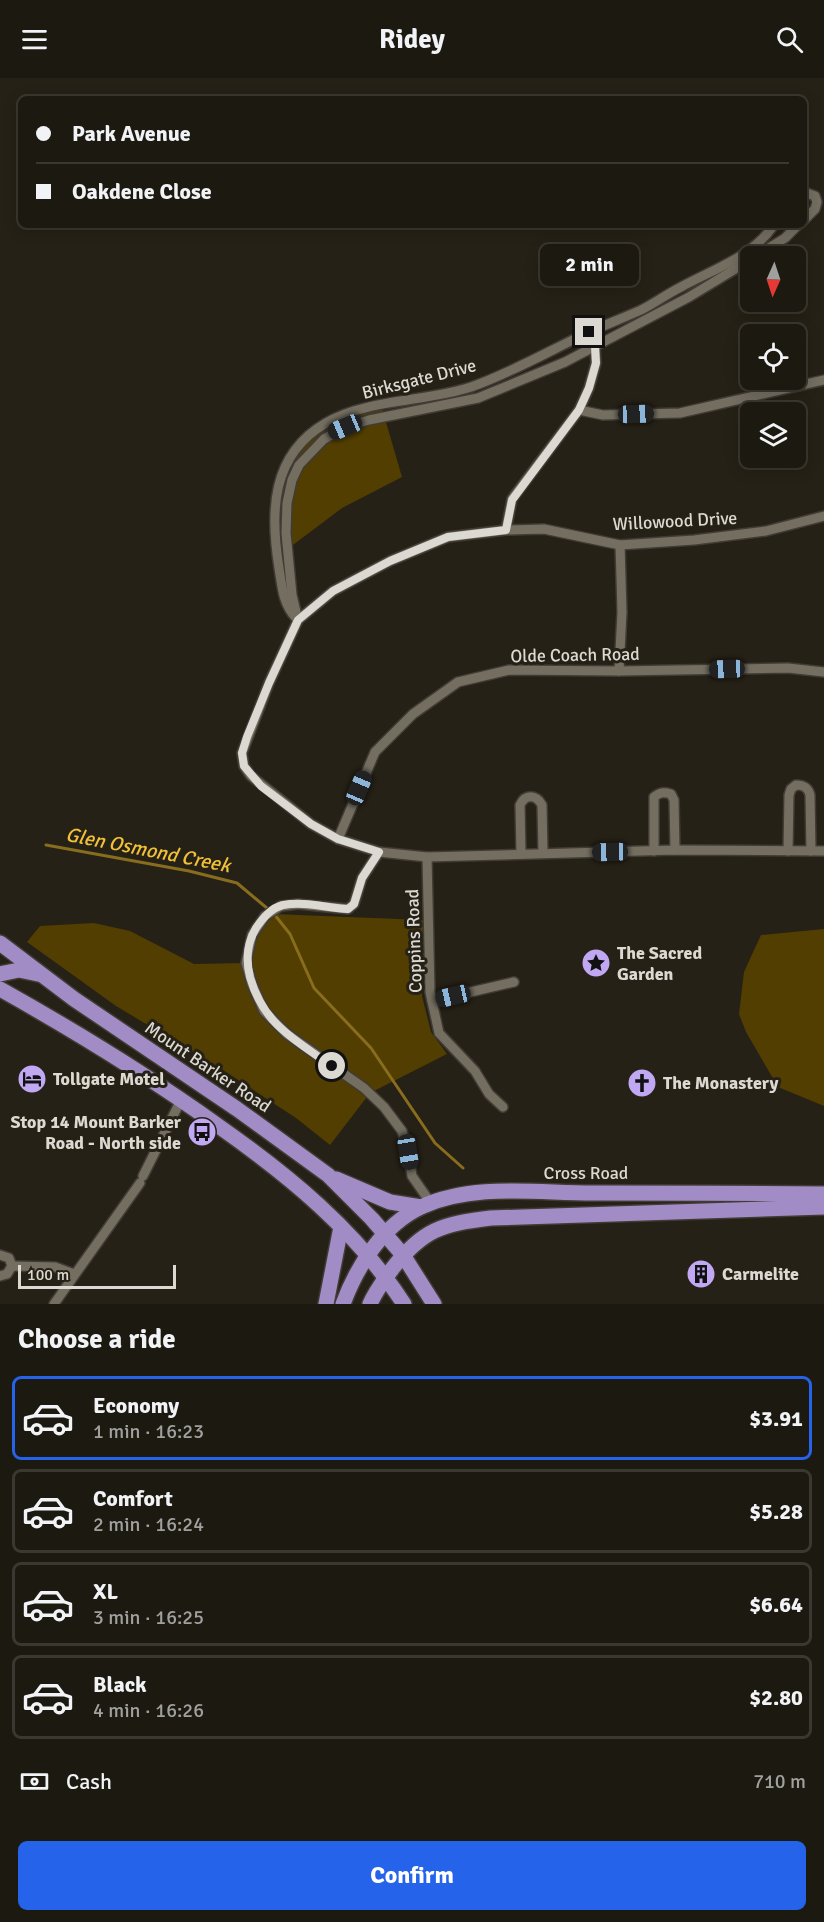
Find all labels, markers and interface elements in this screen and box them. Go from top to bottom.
icon: menu [18,23,51,56]
text: Ridey [379,23,445,56]
icon: search [773,23,806,56]
text: Park Avenue [72,120,191,147]
text: Oakdene Close [72,178,212,205]
callout: 2 min [540,245,638,287]
north arrow [740,246,806,312]
map controls [740,246,806,468]
text: 2 min [565,252,614,277]
route end [575,318,602,345]
button: locate [740,324,806,390]
street label: Birksgate Drive [360,354,478,404]
button: layers [740,402,806,468]
car [618,404,654,424]
car [325,412,365,442]
street label: Willowood Drive [612,507,738,535]
street label: Olde Coach Road [510,643,640,667]
car [709,659,745,679]
car [344,768,374,808]
water label: Glen Osmond Creek [64,822,234,879]
car [592,843,628,861]
street label: Coppins Road [401,889,427,993]
place label: The Sacred Garden [617,942,702,985]
place icon: The Sacred Garden [580,947,612,979]
car [433,983,473,1009]
street label: Mount Barker Road [141,1017,275,1117]
route start [318,1052,345,1079]
hotel icon: Tollgate Motel [16,1063,48,1095]
church icon: The Monastery [626,1067,658,1099]
place label: Tollgate Motel [53,1068,165,1090]
place label: The Monastery [663,1072,779,1094]
place label: Stop 14 Mount Barker Road - North side [10,1111,182,1154]
bus stop icon: Stop 14 Mount Barker Road - North side [186,1116,218,1148]
car [396,1133,420,1171]
street label: Cross Road [544,1162,628,1184]
building icon: Carmelite [685,1258,717,1290]
scale bar [18,1262,176,1290]
place label: Carmelite [722,1263,799,1285]
text: 100 m [27,1265,69,1285]
text: Choose a ride [18,1323,176,1356]
icon: car [21,1391,75,1445]
text: Economy [93,1392,179,1419]
text: $3.91 [749,1405,803,1432]
text: 1 min · 16:23 [93,1419,204,1444]
icon: car [21,1484,75,1538]
text: Comfort [93,1485,173,1512]
text: $5.28 [749,1498,803,1525]
text: 2 min · 16:24 [93,1512,204,1537]
icon: car [21,1577,75,1631]
text: XL [93,1578,118,1605]
text: $6.64 [749,1591,803,1618]
text: 3 min · 16:25 [93,1605,204,1630]
icon: car [21,1670,75,1724]
text: Black [93,1671,147,1698]
text: $2.80 [749,1684,803,1711]
text: 4 min · 16:26 [93,1698,204,1723]
icon: cash [18,1765,51,1798]
text: Cash [66,1768,112,1795]
text: 710 m [753,1769,806,1794]
button: Confirm [18,1841,806,1910]

